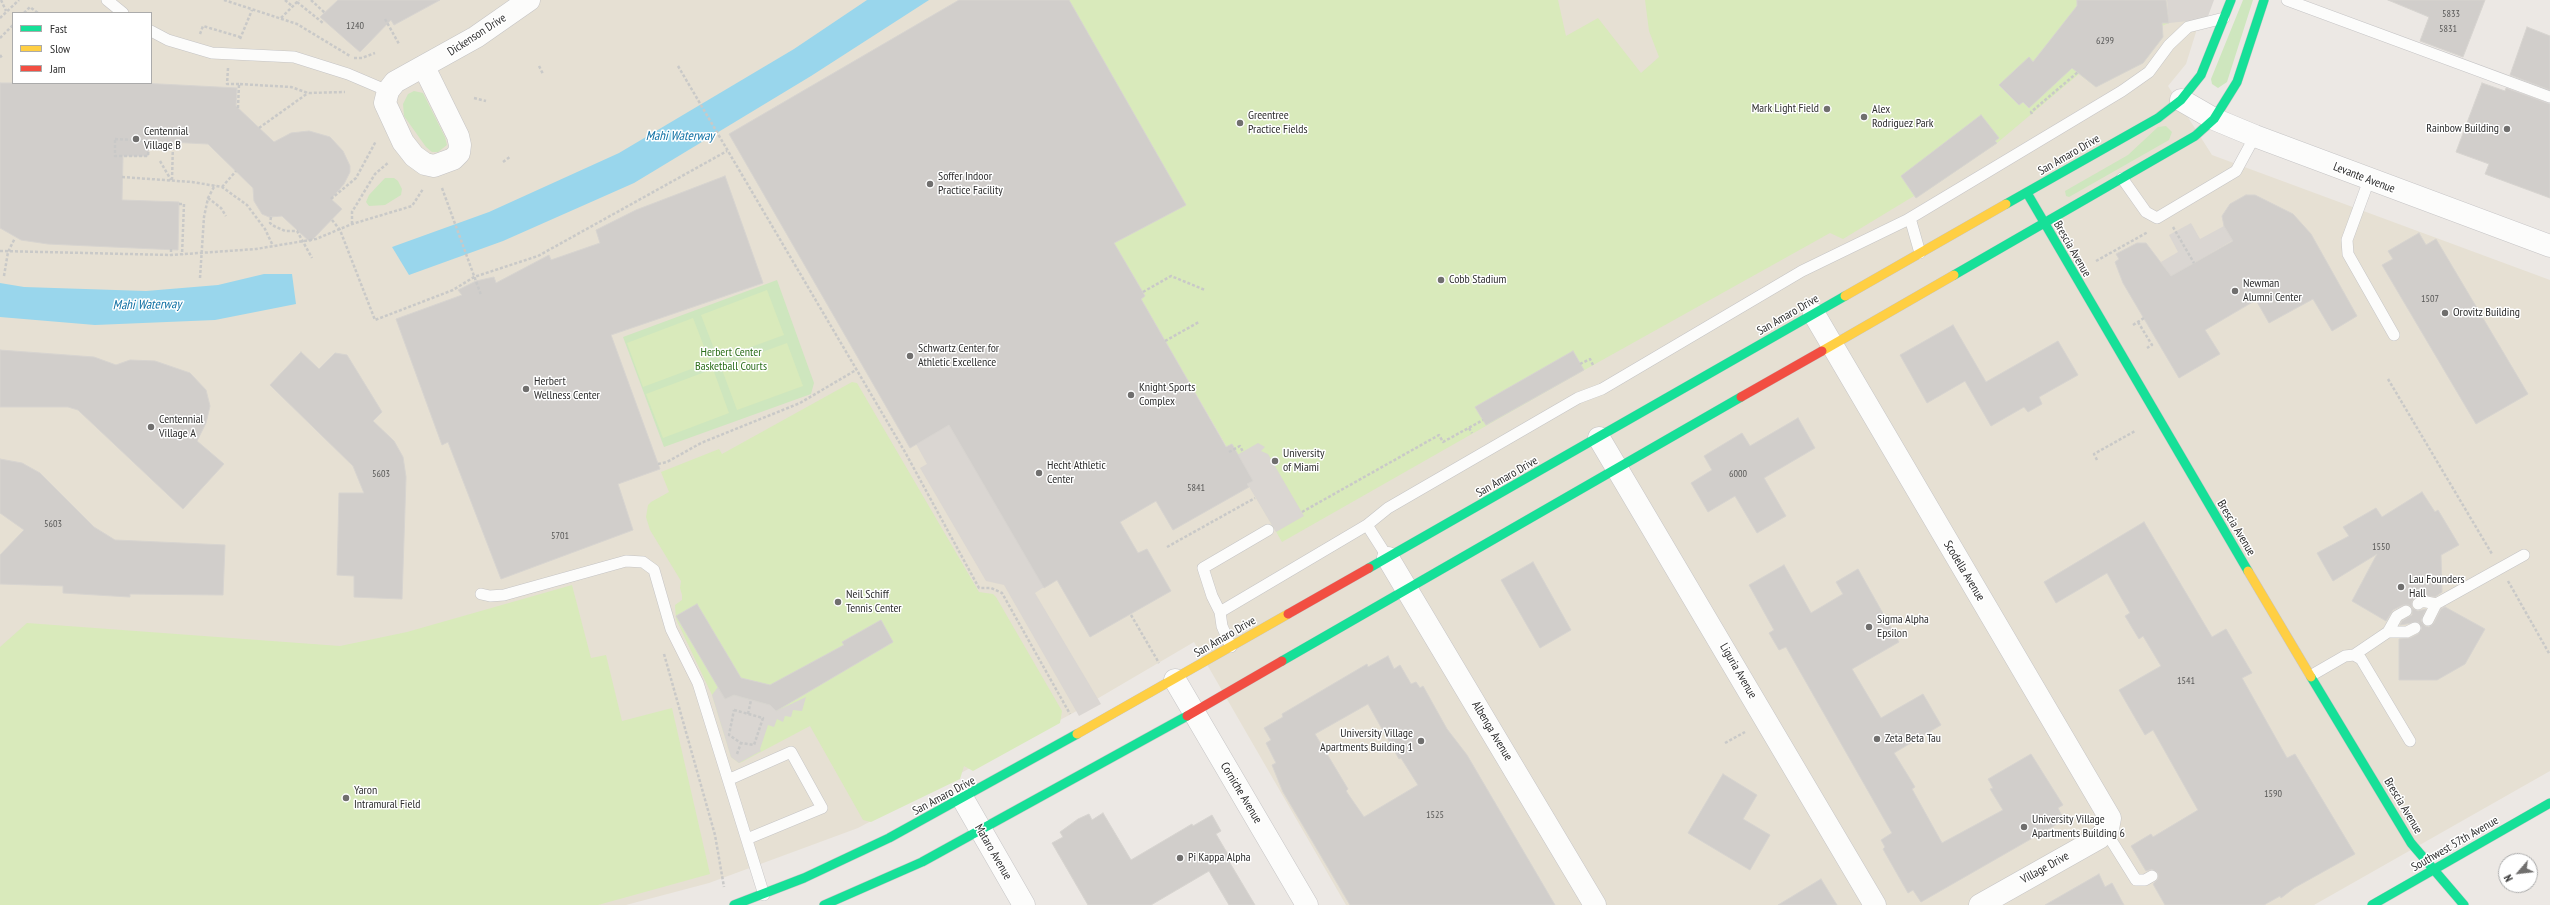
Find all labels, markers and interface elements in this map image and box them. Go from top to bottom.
house number: 5833 [2442,8,2460,20]
street label: Dickenson Drive [445,11,509,59]
legend [12,12,152,84]
house number: 1240 [346,20,364,32]
text: Fast [50,21,67,36]
house number: 5831 [2439,23,2457,35]
house number: 6299 [2096,35,2114,47]
text: Slow [50,41,70,56]
text: Jam [50,61,66,76]
place label: Mark Light Field [1752,102,1819,116]
place label: Alex Rodriguez Park [1872,103,1934,131]
marker: Mark Light Field [1822,104,1832,114]
place label: Greentree Practice Fields [1248,109,1307,137]
marker: Alex Rodriguez Park [1859,112,1869,122]
marker: Greentree Practice Fields [1235,118,1245,128]
place label: Rainbow Building [2426,122,2499,136]
marker: Rainbow Building [2502,124,2512,134]
place label: Centennial Village B [144,125,188,153]
water label: Mahi Waterway [646,128,714,144]
street label: San Amaro Drive [2036,132,2102,178]
marker: Centennial Village B [131,134,141,144]
street label: Levante Avenue [2331,160,2397,196]
place label: Soffer Indoor Practice Facility [938,170,1003,198]
marker: Soffer Indoor Practice Facility [925,179,935,189]
street label: Brescia Avenue [2050,218,2094,280]
place label: Cobb Stadium [1449,273,1506,287]
marker: Cobb Stadium [1436,275,1446,285]
place label: Newman Alumni Center [2243,277,2302,305]
marker: Newman Alumni Center [2230,286,2240,296]
street label: San Amaro Drive [1755,292,1821,338]
house number: 1507 [2421,293,2439,305]
water label: Mahi Waterway [113,297,181,313]
place label: Orovitz Building [2453,306,2520,320]
marker: Orovitz Building [2440,308,2450,318]
place label: Schwartz Center for Athletic Excellence [918,342,999,370]
park label: Herbert Center Basketball Courts [695,346,767,374]
marker: Schwartz Center for Athletic Excellence [905,351,915,361]
place label: Herbert Wellness Center [534,375,600,403]
place label: Knight Sports Complex [1139,381,1195,409]
marker: Herbert Wellness Center [521,384,531,394]
marker: Knight Sports Complex [1126,390,1136,400]
place label: Centennial Village A [159,413,203,441]
marker: Centennial Village A [146,422,156,432]
place label: University of Miami [1283,447,1324,475]
street label: San Amaro Drive [1474,454,1540,500]
marker: University of Miami [1270,456,1280,466]
place label: Hecht Athletic Center [1047,459,1106,487]
house number: 5603 [372,468,390,480]
marker: Hecht Athletic Center [1034,468,1044,478]
house number: 6000 [1729,468,1747,480]
house number: 5841 [1187,482,1205,494]
street label: Brescia Avenue [2214,497,2258,559]
house number: 5603 [44,518,62,530]
house number: 5701 [551,530,569,542]
street label: Scodella Avenue [1940,538,1988,604]
house number: 1550 [2372,541,2390,553]
place label: Lau Founders Hall [2409,573,2464,601]
marker: Lau Founders Hall [2396,582,2406,592]
place label: Neil Schiff Tennis Center [846,588,902,616]
marker: Neil Schiff Tennis Center [833,597,843,607]
place label: Sigma Alpha Epsilon [1877,613,1929,641]
street label: San Amaro Drive [1192,614,1258,660]
marker: Sigma Alpha Epsilon [1864,622,1874,632]
street label: Liguria Avenue [1716,641,1760,701]
house number: 1541 [2177,675,2195,687]
street label: Albenga Avenue [1469,699,1515,763]
place label: University Village Apartments Building 1 [1320,727,1413,755]
place label: Zeta Beta Tau [1885,732,1941,746]
marker: Zeta Beta Tau [1872,734,1882,744]
marker: University Village Apartments Building 1 [1416,736,1426,746]
street label: Corniche Avenue [1217,760,1265,826]
street label: San Amaro Drive [910,773,978,819]
street label: Brescia Avenue [2381,775,2425,837]
place label: Yaron Intramural Field [354,784,420,812]
house number: 1590 [2264,788,2282,800]
marker: Yaron Intramural Field [341,793,351,803]
house number: 1525 [1426,809,1444,821]
place label: University Village Apartments Building 6 [2032,813,2125,841]
street label: Southwest 57th Avenue [2409,813,2501,875]
street label: Mataro Avenue [971,822,1015,882]
marker: University Village Apartments Building 6 [2019,822,2029,832]
street label: Village Drive [2018,849,2072,887]
place label: Pi Kappa Alpha [1188,851,1251,865]
marker: Pi Kappa Alpha [1175,853,1185,863]
north arrow [2498,853,2538,893]
text: N [2501,872,2516,884]

